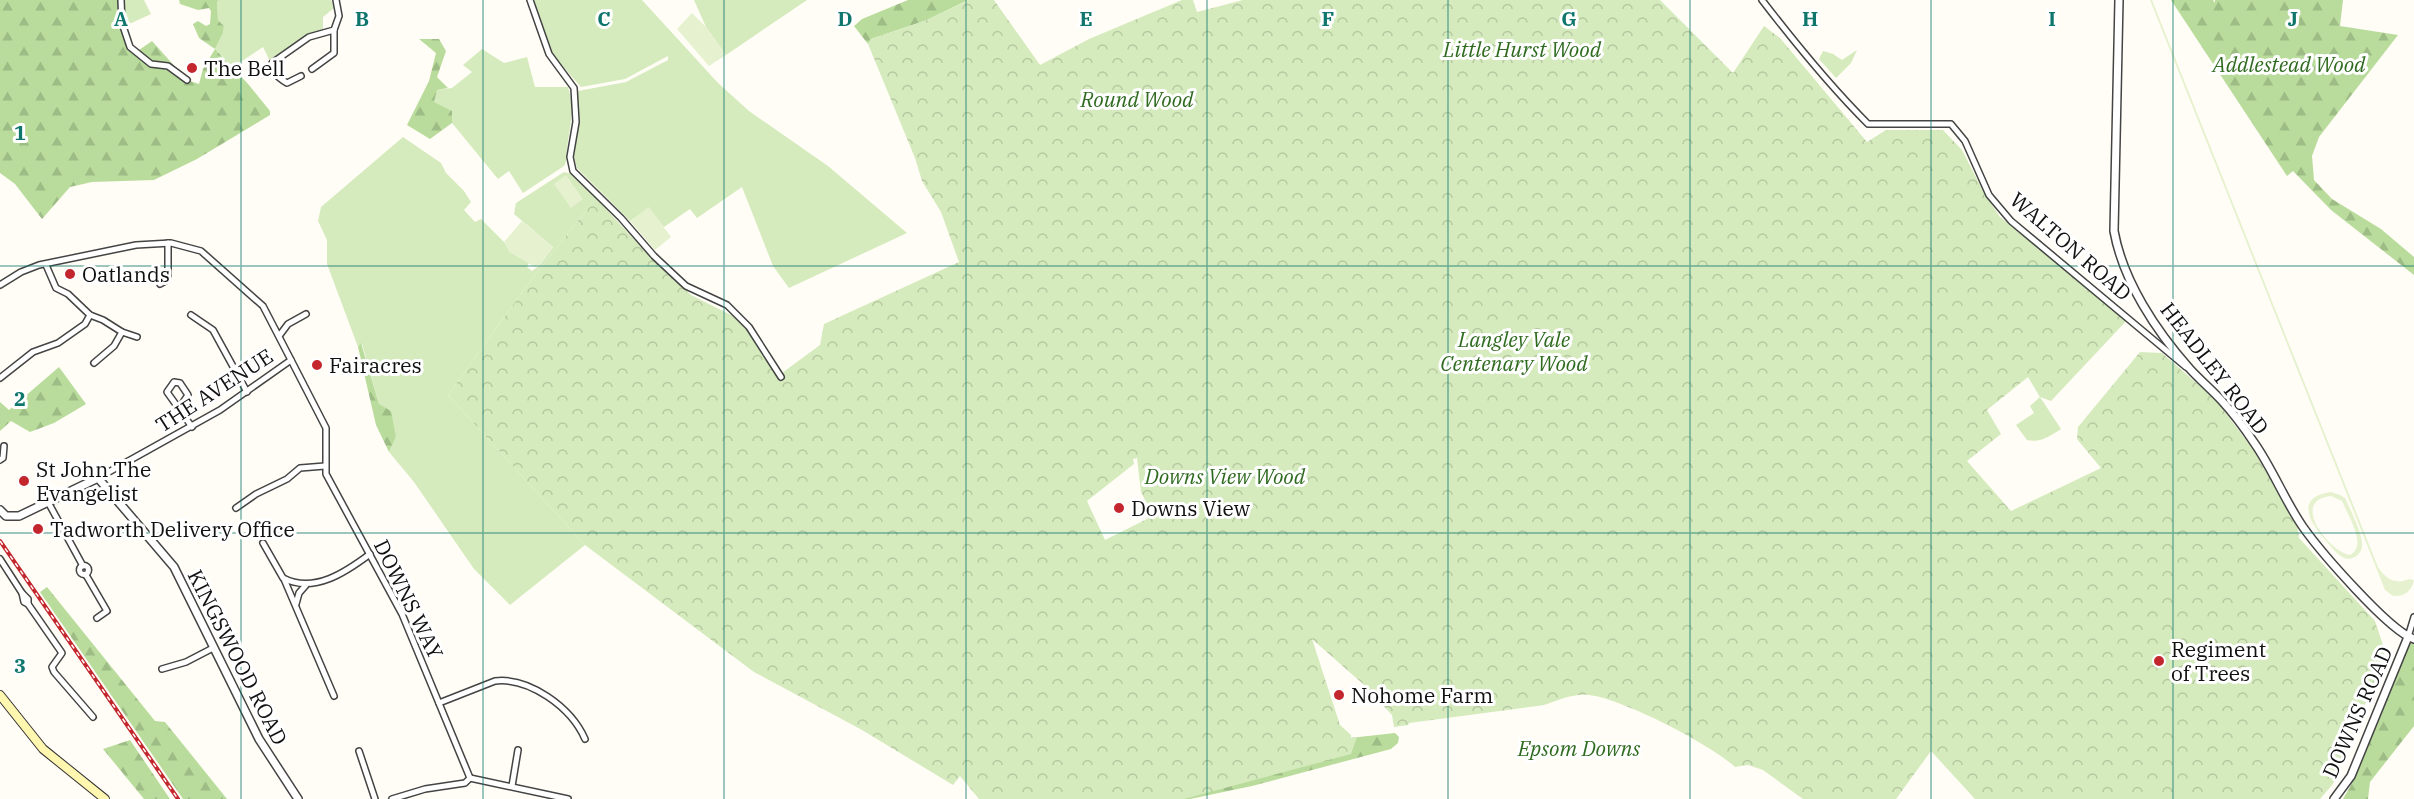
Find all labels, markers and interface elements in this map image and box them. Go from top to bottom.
text: A [114,5,128,32]
text: B [355,5,369,32]
text: C [597,5,611,32]
text: D [837,5,853,32]
text: E [1079,5,1093,32]
text: F [1322,5,1334,32]
text: G [1561,5,1577,32]
text: H [1802,5,1818,32]
text: I [2048,5,2056,32]
text: J [2288,5,2298,32]
park label: Little Hurst Wood [1442,35,1602,63]
park label: Addlestead Wood [2211,50,2366,78]
place label: The Bell [204,54,285,82]
marker: The Bell [185,61,199,75]
park label: Round Wood [1079,85,1194,113]
text: 1 [14,119,26,146]
street label: WALTON ROAD [2004,185,2138,307]
place label: Oatlands [82,260,170,288]
marker: Oatlands [63,267,77,281]
street label: HEADLEY ROAD [2155,296,2275,440]
park label: Langley Vale Centenary Wood [1440,325,1588,377]
street label: THE AVENUE [150,342,278,438]
place label: Fairacres [329,351,422,379]
marker: Fairacres [310,358,324,372]
text: 2 [14,385,26,412]
place label: St John The Evangelist [36,455,151,507]
park label: Downs View Wood [1144,462,1306,490]
marker: St John The Evangelist [17,474,31,488]
place label: Downs View [1131,494,1251,522]
marker: Downs View [1112,501,1126,515]
place label: Tadworth Delivery Office [50,515,295,543]
marker: Tadworth Delivery Office [31,522,45,536]
street label: DOWNS WAY [368,535,450,663]
street label: KINGSWOOD ROAD [182,565,294,749]
place label: Regiment of Trees [2171,635,2266,687]
street label: DOWNS ROAD [2315,642,2399,782]
text: 3 [14,652,26,679]
marker: Regiment of Trees [2152,654,2166,668]
place label: Nohome Farm [1351,681,1493,709]
marker: Nohome Farm [1332,688,1346,702]
park label: Epsom Downs [1517,734,1641,762]

